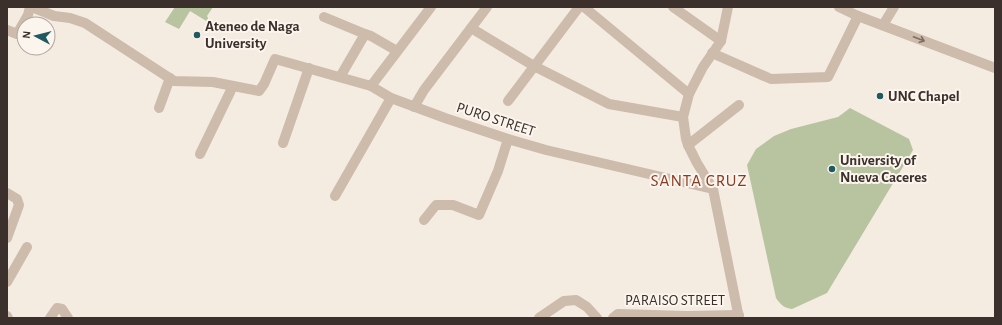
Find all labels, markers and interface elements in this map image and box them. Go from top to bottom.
north arrow [16,16,56,56]
place label: Ateneo de Naga University [205,19,300,51]
text: N [21,30,32,39]
marker: Ateneo de Naga University [192,30,202,40]
one-way arrow [913,36,925,44]
place label: UNC Chapel [888,89,960,104]
marker: UNC Chapel [875,91,885,101]
street label: PURO STREET [455,100,538,139]
place label: University of Nueva Caceres [840,153,927,185]
marker: University of Nueva Caceres [827,164,837,174]
district label: SANTA CRUZ [651,172,747,189]
street label: PARAISO STREET [625,293,726,308]

